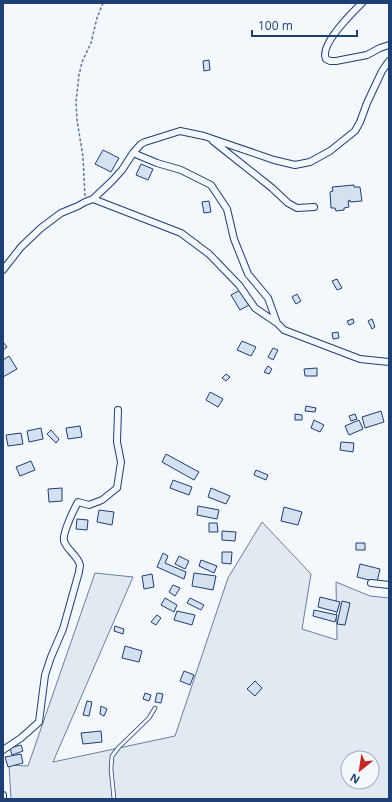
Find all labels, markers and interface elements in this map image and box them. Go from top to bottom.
scale bar [252,12,357,38]
text: 100 m [258,17,293,34]
north arrow [340,750,380,790]
text: N [347,770,362,788]

